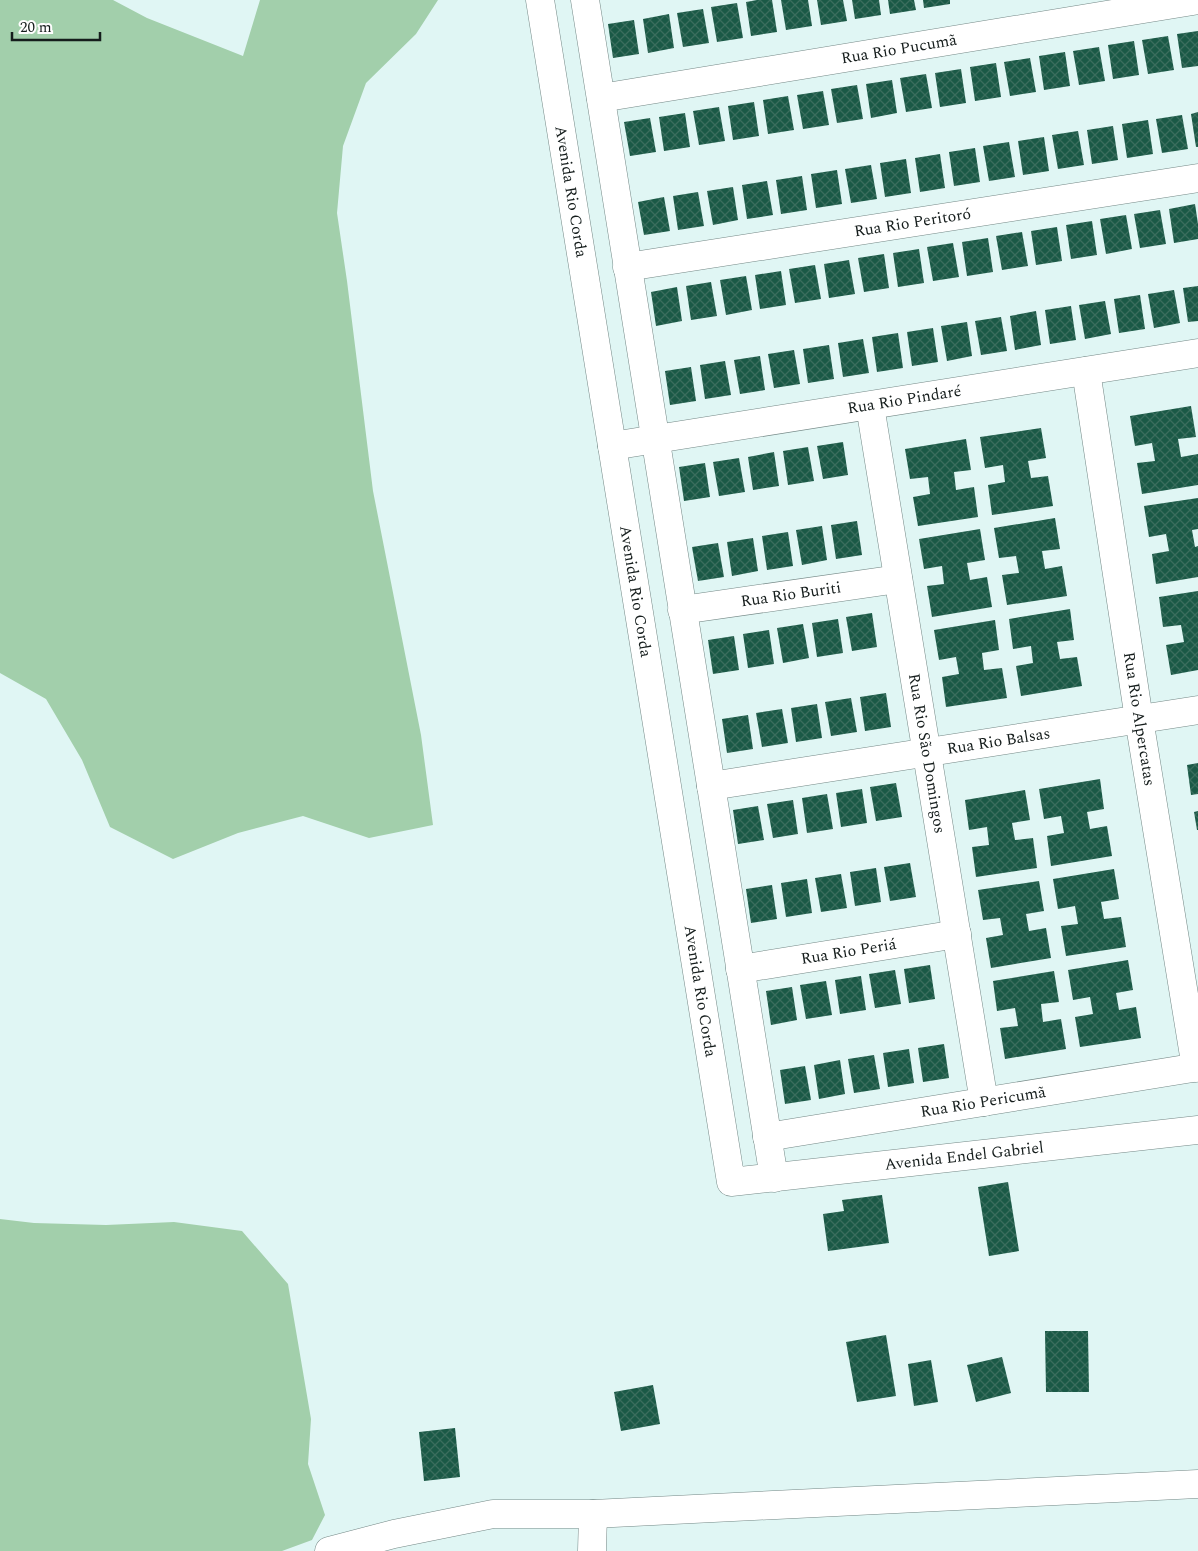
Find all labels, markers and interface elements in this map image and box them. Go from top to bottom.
scale bar [12,10,100,42]
text: 20 m [20,16,52,39]
street label: Rua Rio Pucumã [839,28,959,70]
street label: Avenida Rio Corda [548,124,593,260]
street label: Rua Rio Peritoró [852,202,973,243]
street label: Rua Rio Pindaré [846,379,963,420]
street label: Avenida Rio Corda [613,524,658,659]
street label: Rua Rio Buriti [739,575,843,613]
street label: Rua Rio Alpercatas [1117,650,1162,788]
street label: Rua Rio São Domingos [902,671,952,835]
street label: Rua Rio Balsas [945,721,1052,761]
street label: Avenida Rio Corda [678,923,723,1059]
street label: Rua Rio Periá [799,932,898,971]
street label: Rua Rio Pericumã [919,1080,1048,1124]
street label: Avenida Endel Gabriel [883,1135,1045,1177]

